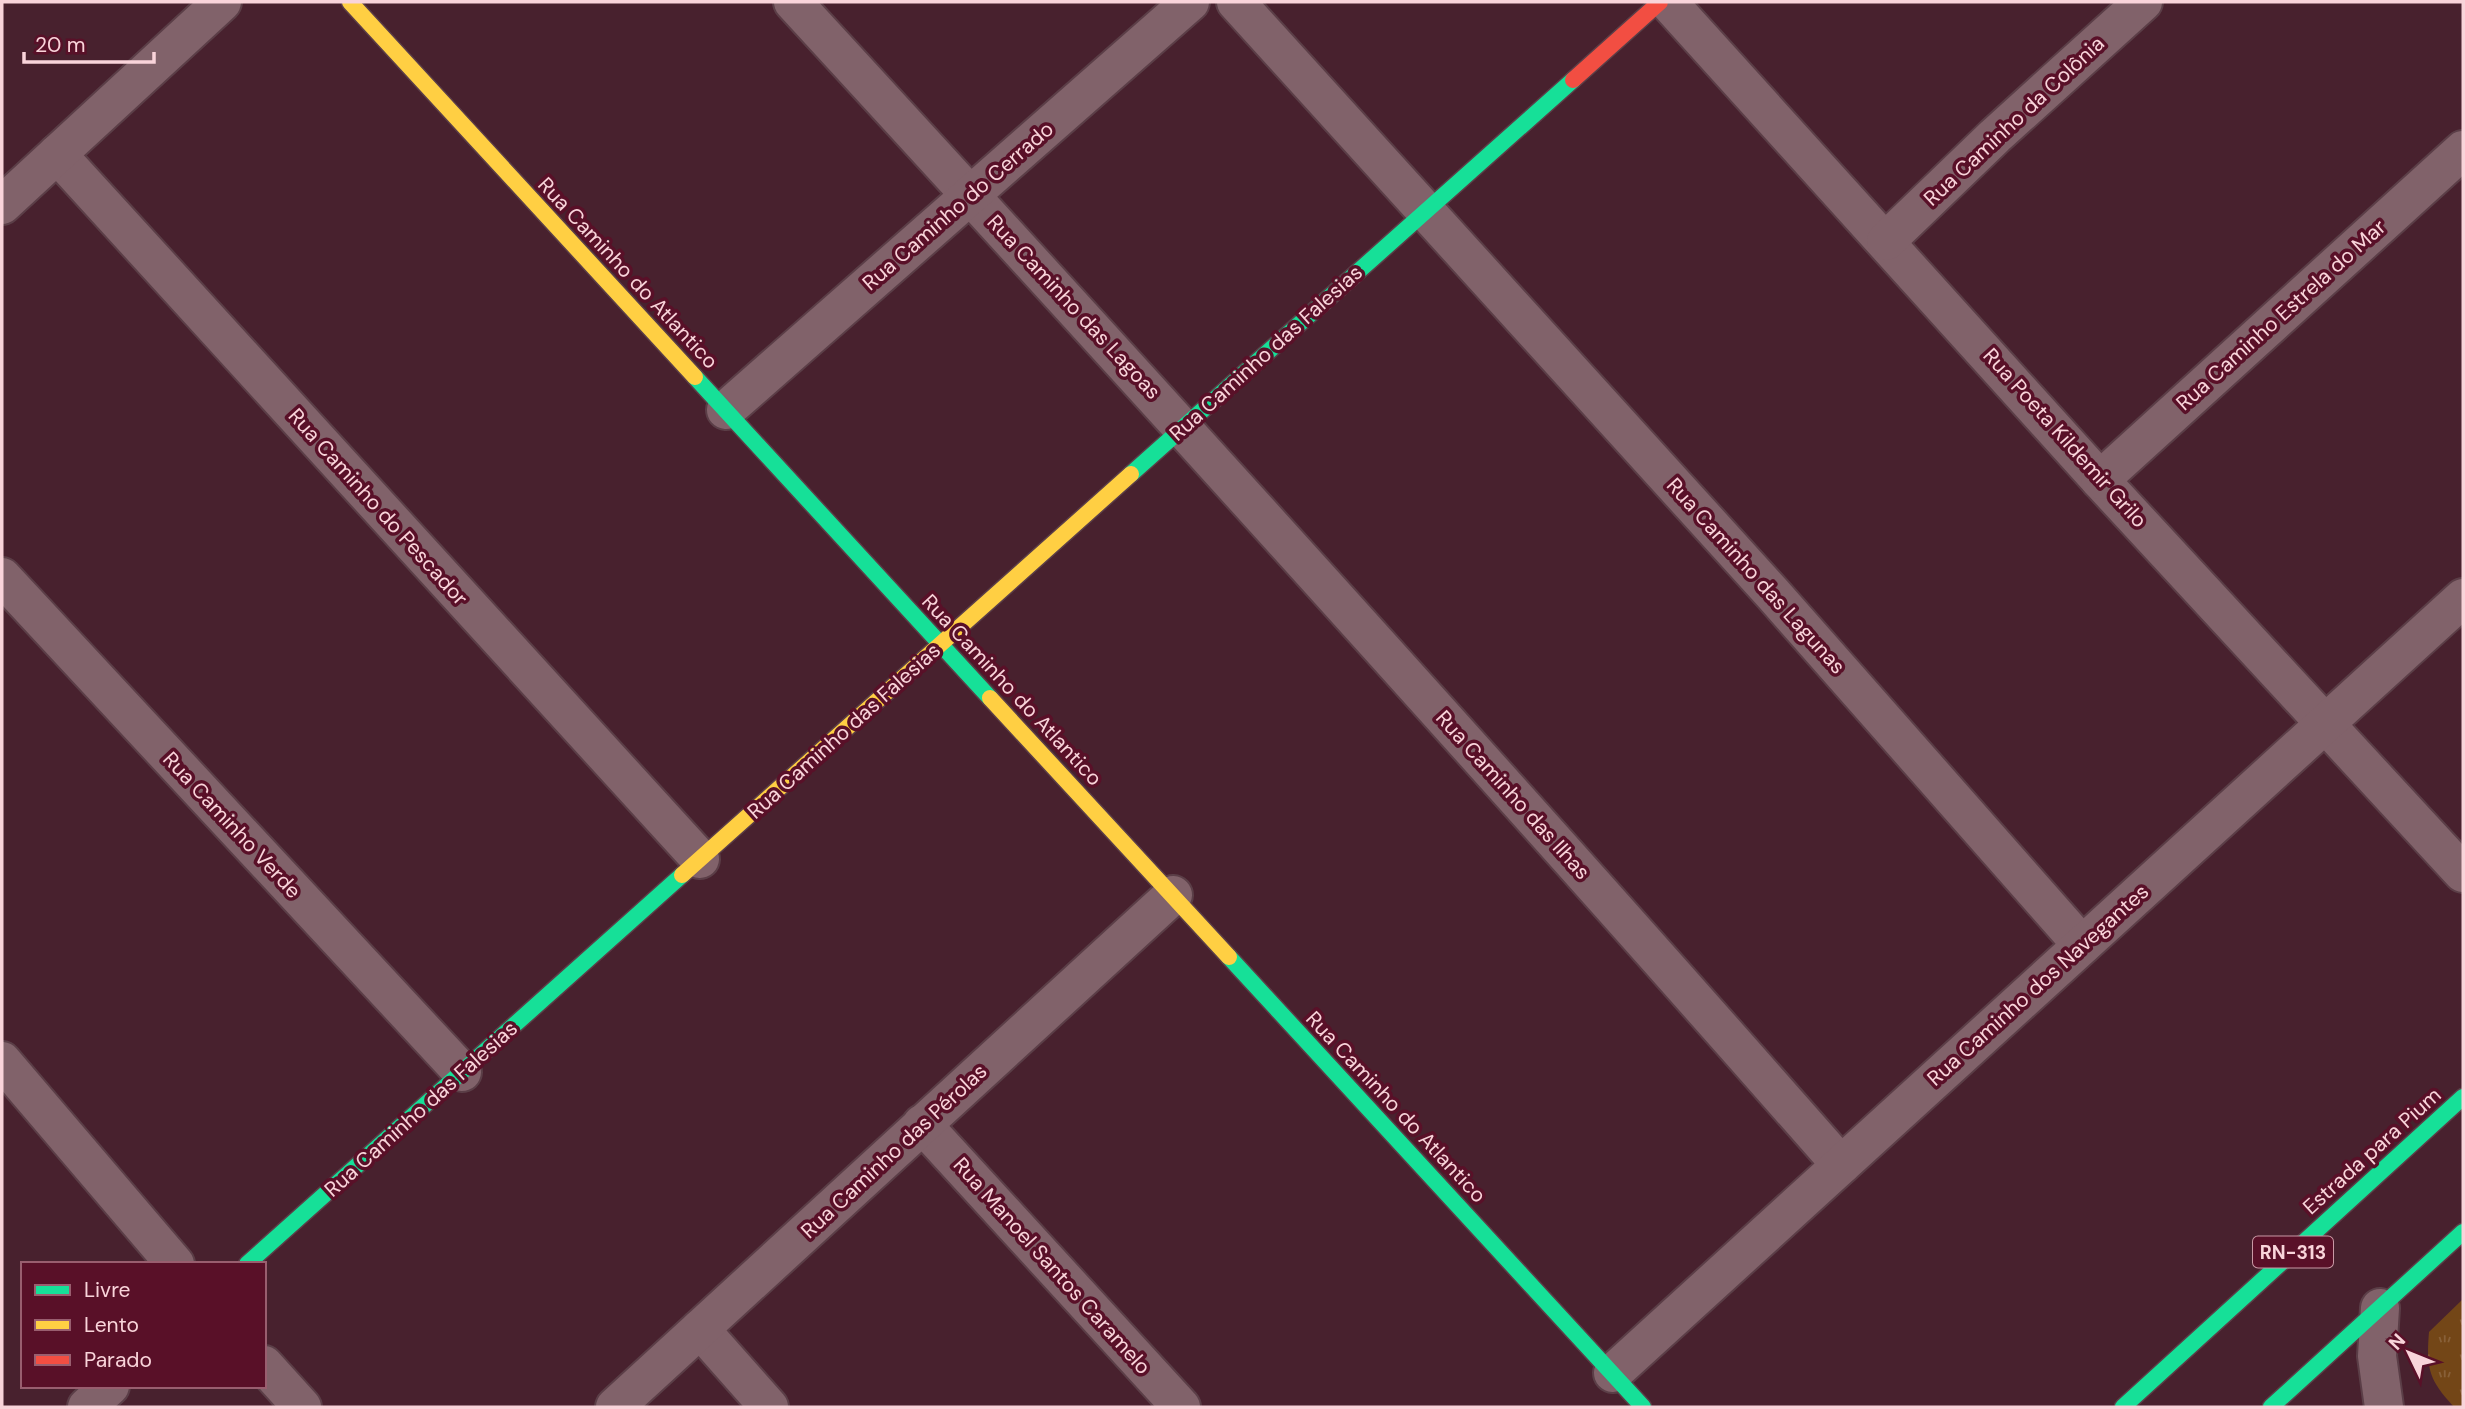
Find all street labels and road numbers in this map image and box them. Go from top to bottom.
street label: Rua Caminho da Colônia [1918,30,2110,212]
street label: Rua Caminho do Cerrado [856,115,1060,297]
street label: Rua Caminho do Atlantico [532,171,724,375]
street label: Rua Caminho das Lagoas [981,209,1167,405]
street label: Rua Caminho Estrela do Mar [2170,213,2392,417]
street label: Rua Caminho das Falesias [1163,259,1369,447]
street label: Rua Poeta Kildemir Grilo [1977,342,2153,534]
street label: Rua Caminho do Pescador [282,403,474,612]
street label: Rua Caminho das Lagunas [1660,472,1852,680]
street label: Rua Caminho do Atlantico [916,588,1108,792]
street label: Rua Caminho das Falesias [741,637,947,825]
street label: Rua Caminho das Ilhas [1430,705,1596,885]
street label: Rua Caminho Verde [157,746,307,904]
street label: Rua Caminho dos Navegantes [1921,878,2155,1092]
street label: Rua Caminho do Atlantico [1300,1005,1492,1209]
street label: Rua Caminho das Falesias [318,1015,524,1203]
street label: Rua Caminho das Pérolas [795,1057,993,1245]
street label: Estrada para Pium [2297,1081,2447,1221]
street label: Rua Manoel Santos Caramelo [947,1152,1157,1380]
road number: RN-313 [2253,1236,2333,1268]

